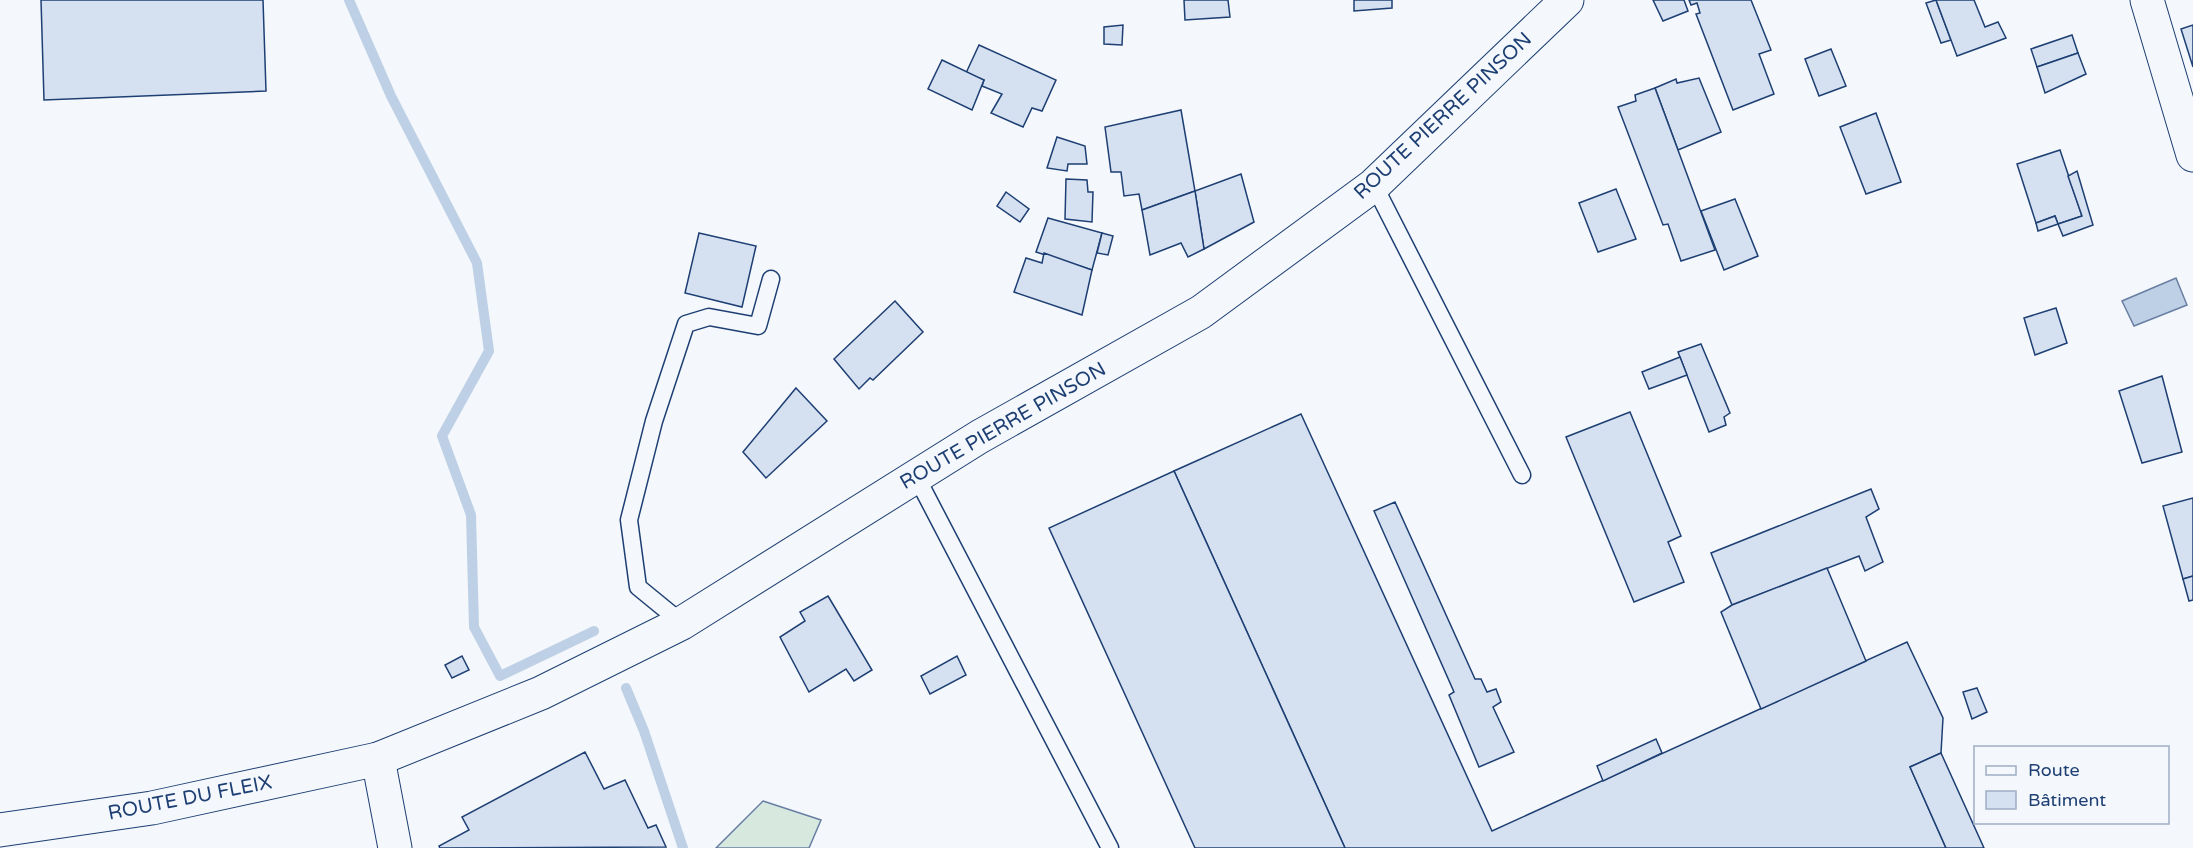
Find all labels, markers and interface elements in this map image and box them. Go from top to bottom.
street label: ROUTE PIERRE PINSON [1349,27,1537,205]
street label: ROUTE PIERRE PINSON [896,357,1110,495]
legend [1974,746,2169,824]
text: Route [2028,759,2080,781]
street label: ROUTE DU FLEIX [106,770,274,826]
text: Bâtiment [2028,789,2106,811]

